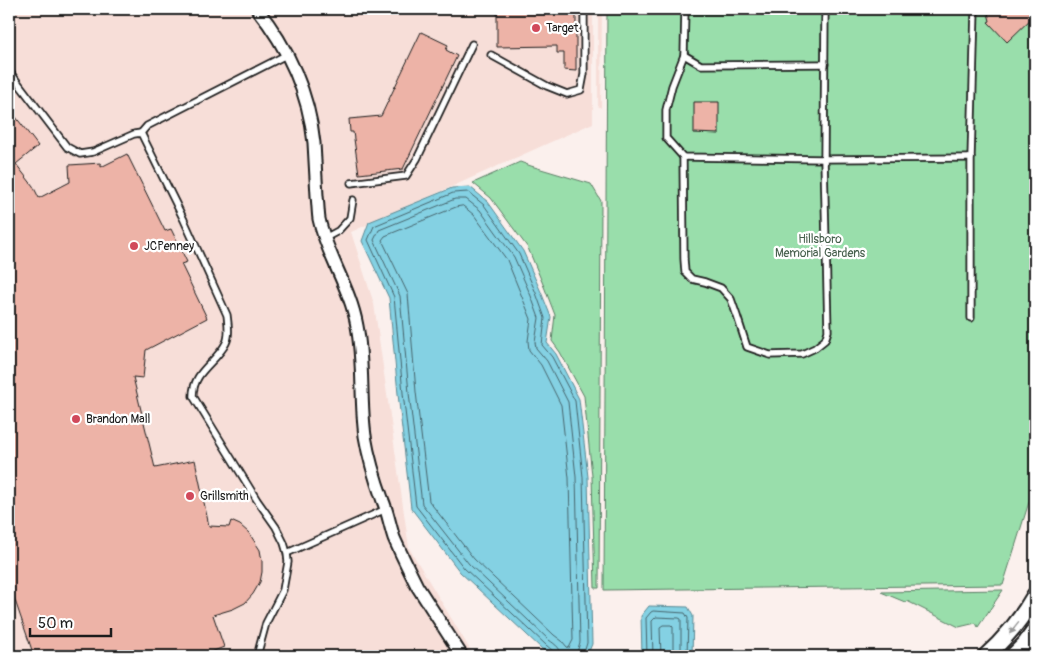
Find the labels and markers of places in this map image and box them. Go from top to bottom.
place label: Target [546,21,579,36]
marker: Target [530,22,542,34]
place label: JCPenney [144,239,194,254]
marker: JCPenney [128,240,140,252]
place label: Brandon Mall [86,412,151,427]
marker: Brandon Mall [70,413,82,425]
place label: Grillsmith [200,489,249,504]
marker: Grillsmith [184,490,196,502]

